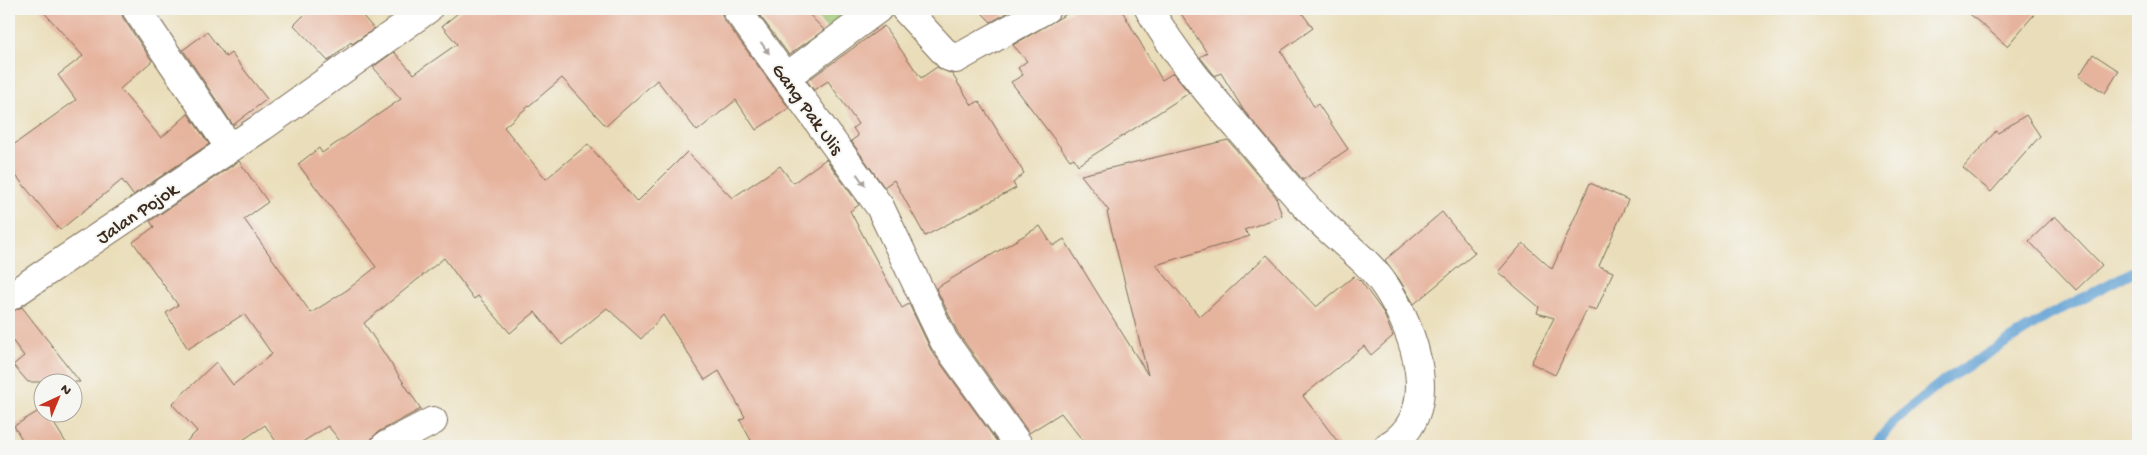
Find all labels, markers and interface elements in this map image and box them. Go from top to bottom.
one-way arrow [760,41,770,55]
street label: Gang Pak Ulis [765,60,848,161]
one-way arrow [856,173,866,186]
street label: Jalan Pojok [93,178,184,250]
north arrow [32,372,82,422]
text: N [56,381,74,400]

